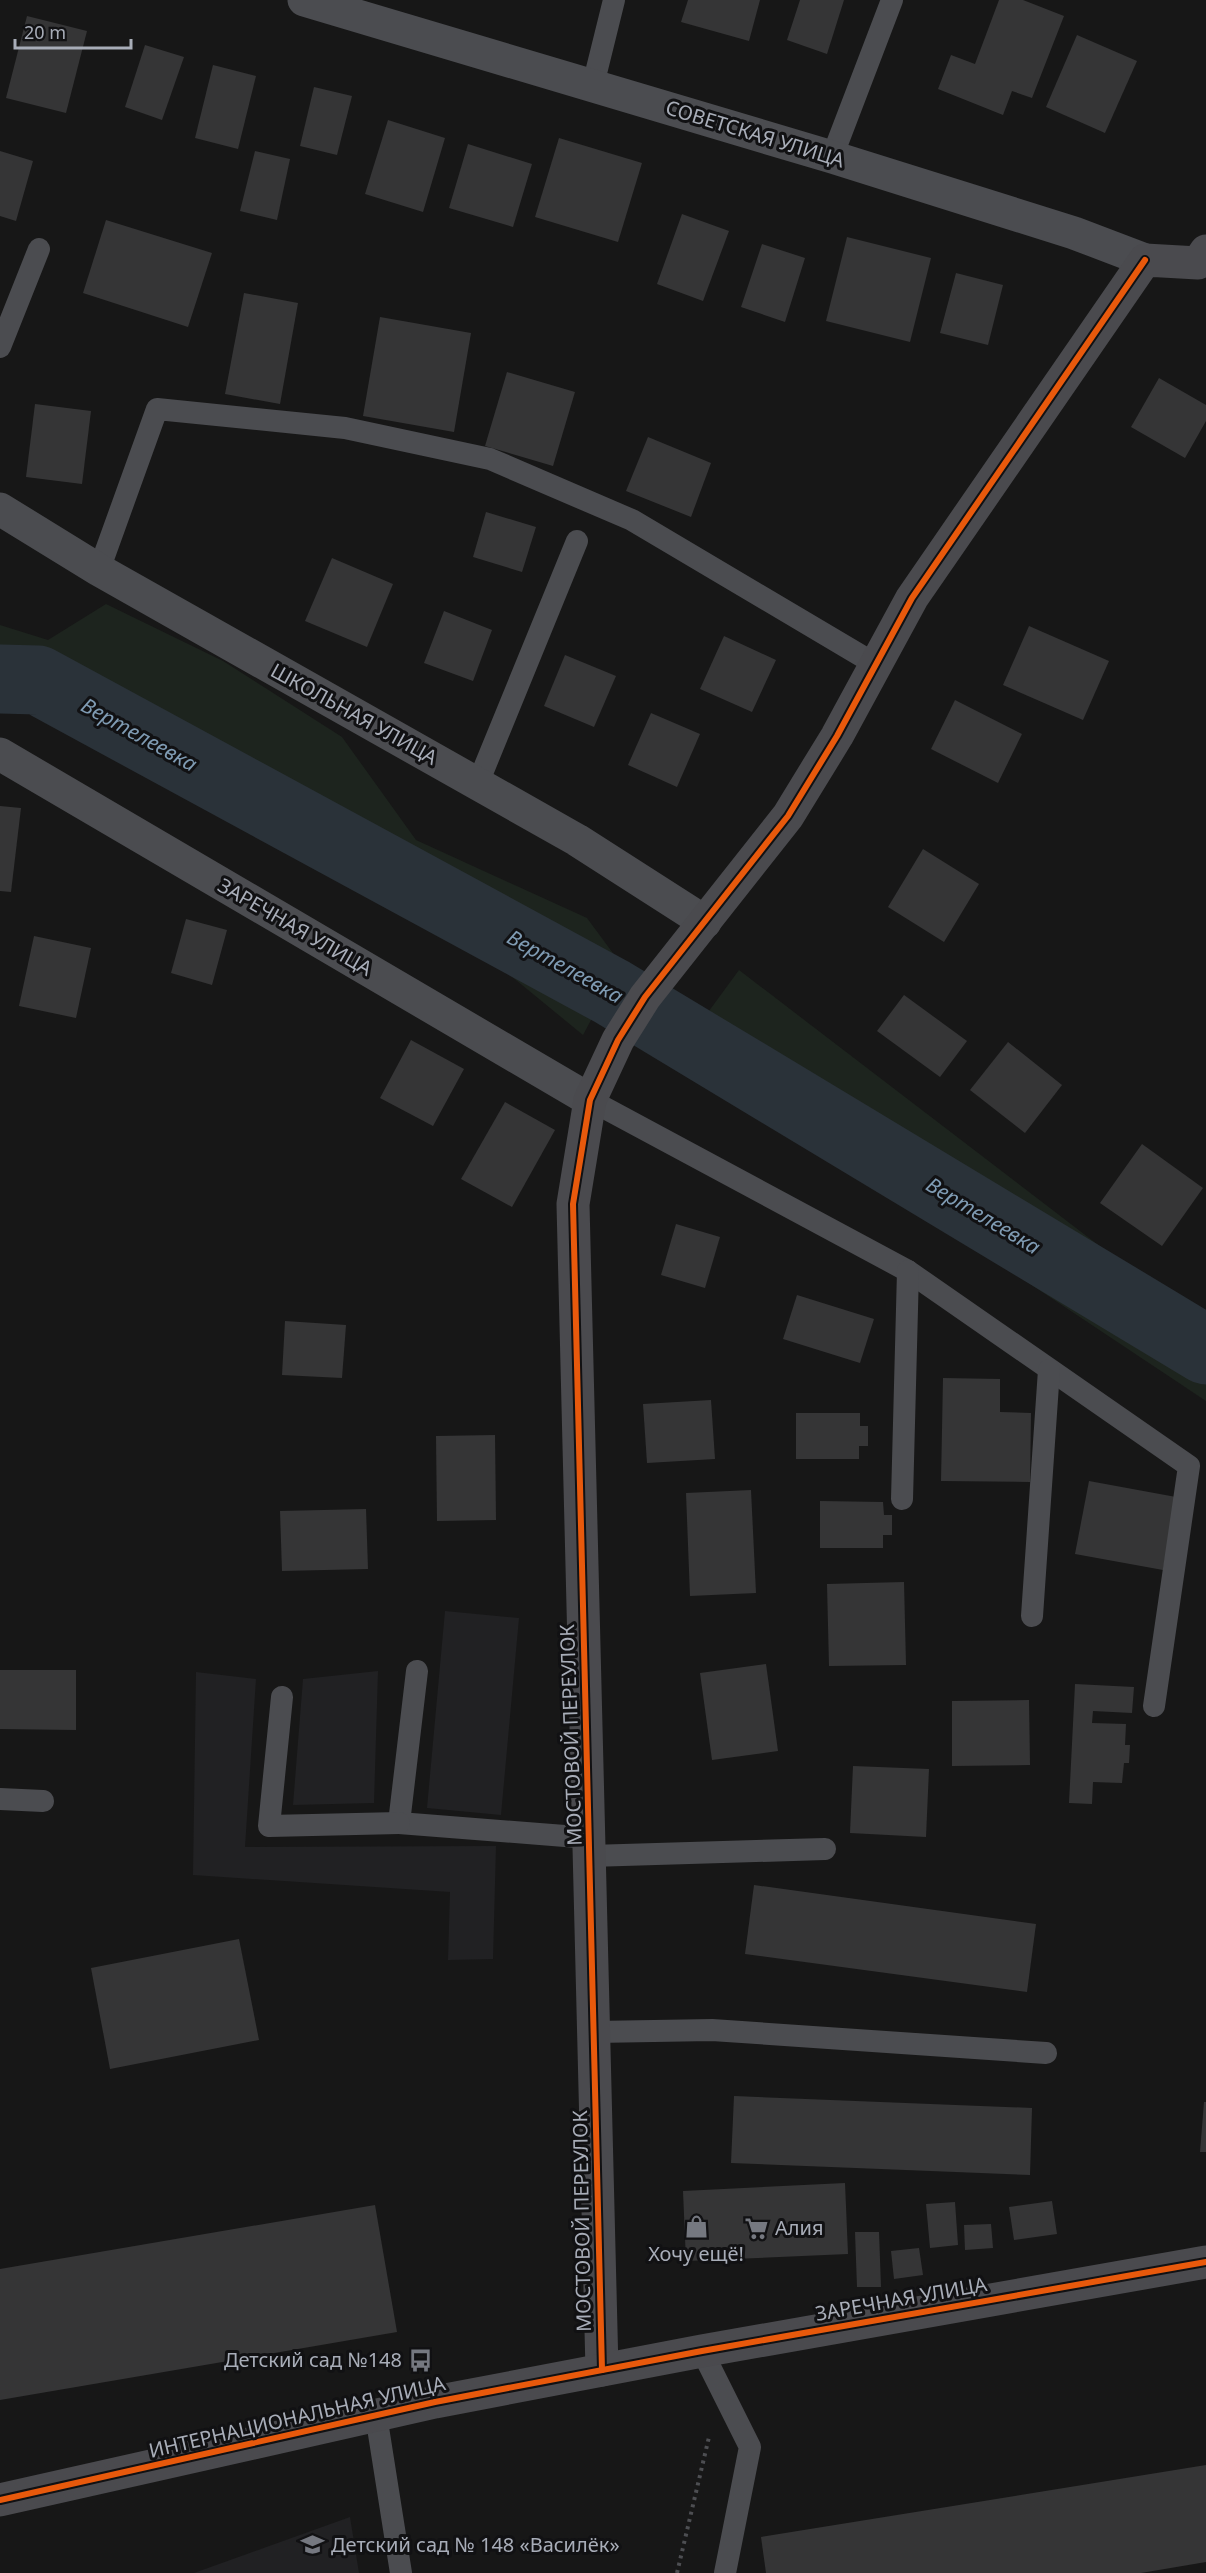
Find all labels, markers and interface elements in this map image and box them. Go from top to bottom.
scale bar [15,12,130,50]
text: 20 m [24,20,66,44]
street label: СОВЕТСКАЯ УЛИЦА [662,93,848,174]
street label: ШКОЛЬНАЯ УЛИЦА [266,657,443,771]
water label: Вертелеевка [77,691,202,777]
street label: ЗАРЕЧНАЯ УЛИЦА [213,871,377,982]
water label: Вертелеевка [503,923,628,1009]
water label: Вертелеевка [921,1170,1046,1260]
street label: МОСТОВОЙ ПЕРЕУЛОК [553,1623,588,1846]
street label: МОСТОВОЙ ПЕРЕУЛОК [566,2109,597,2332]
shop icon: Хочу ещё! [683,2214,709,2240]
place label: Алия [775,2214,823,2241]
supermarket icon: Алия [744,2215,770,2241]
place label: Хочу ещё! [648,2240,744,2267]
street label: ЗАРЕЧНАЯ УЛИЦА [813,2270,989,2327]
place label: Детский сад №148 [224,2346,402,2373]
bus stop icon: Детский сад №148 [407,2347,433,2373]
street label: ИНТЕРНАЦИОНАЛЬНАЯ УЛИЦА [146,2369,448,2464]
place label: Детский сад № 148 «Василёк» [331,2531,620,2558]
school or university icon: Детский сад № 148 «Василёк» [300,2532,326,2558]

